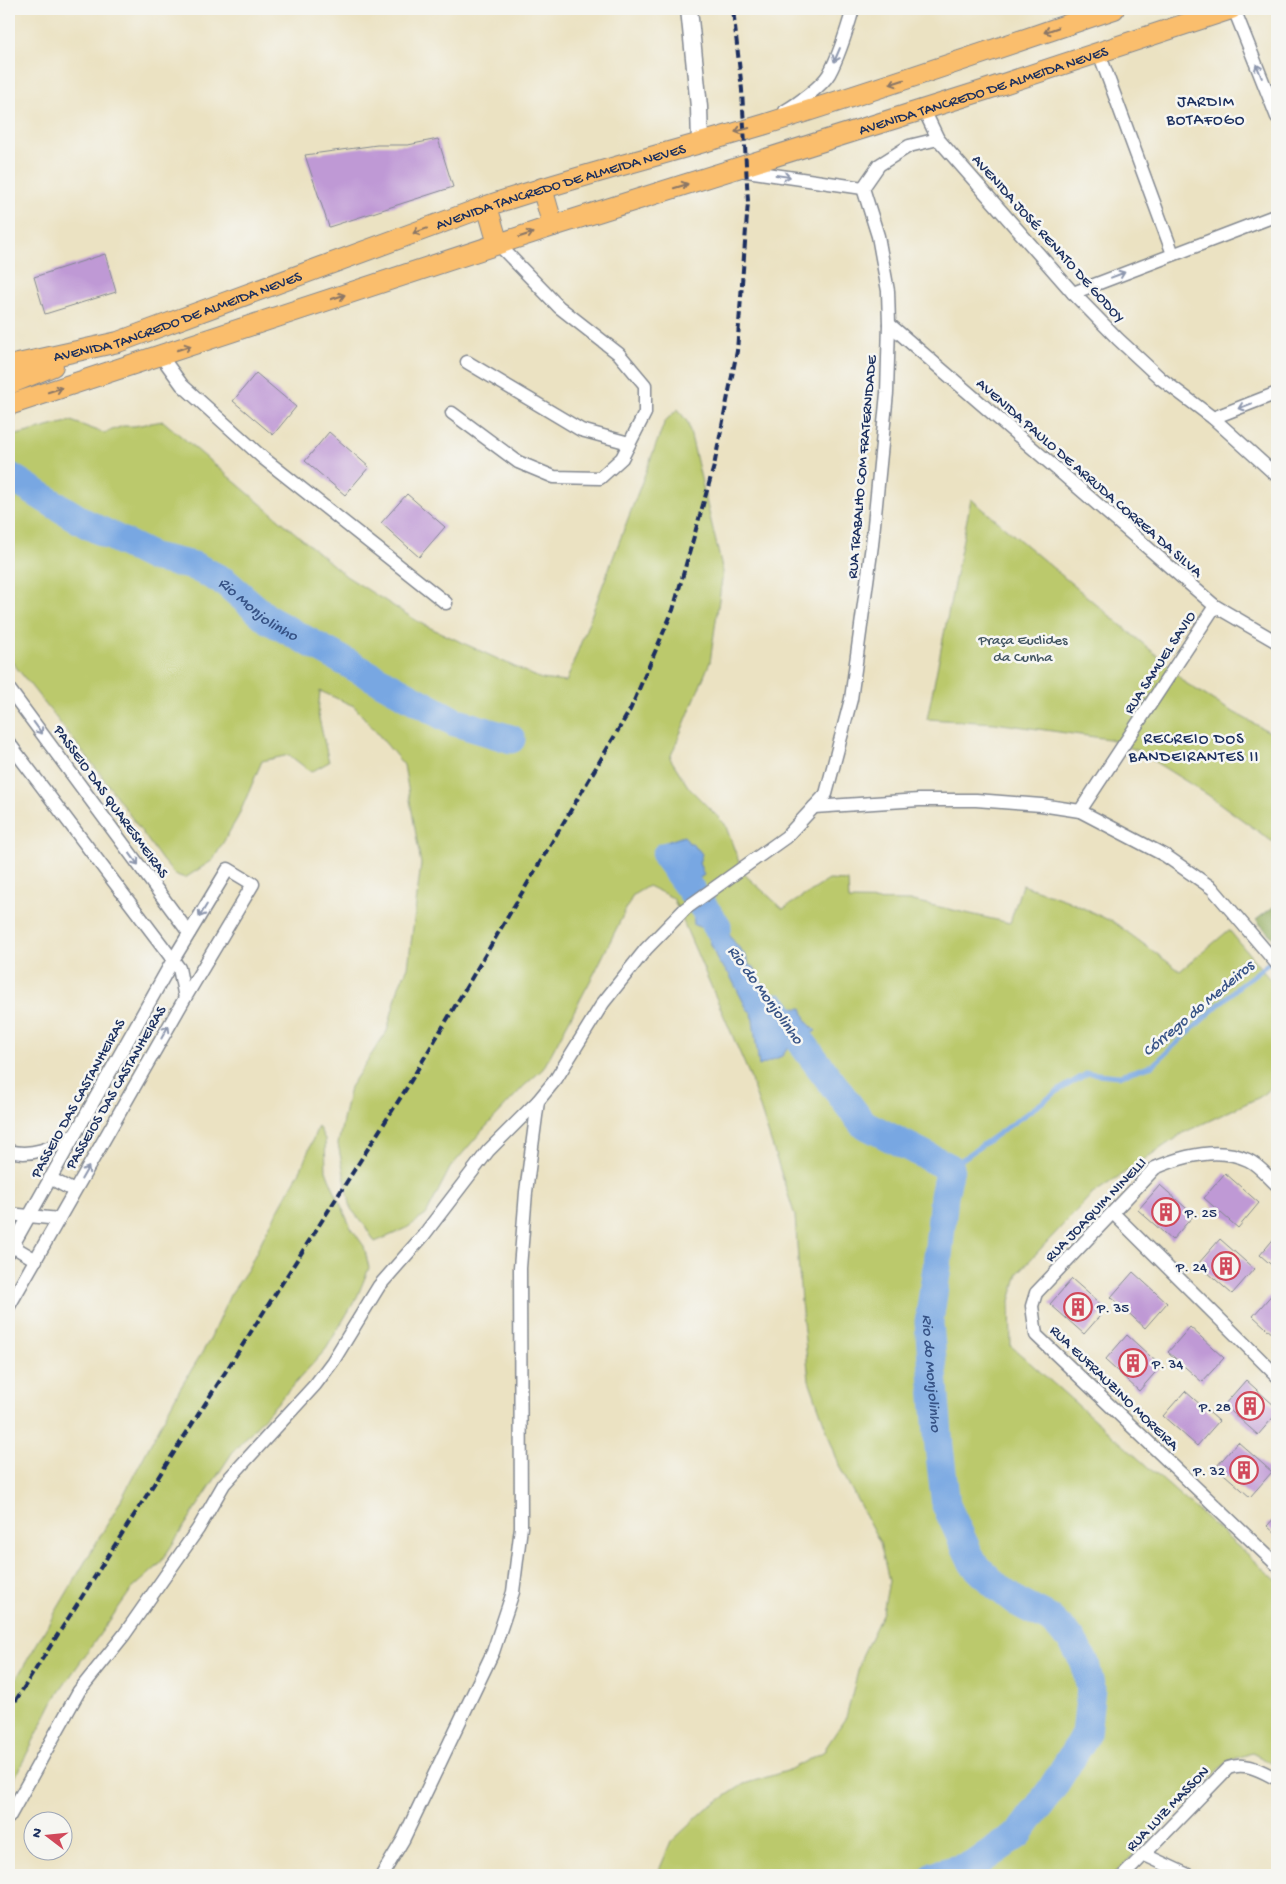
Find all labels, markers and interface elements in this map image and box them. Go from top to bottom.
one-way arrow [1044,26,1060,35]
street label: AVENIDA TANCREDO DE ALMEIDA NEVES [857,43,1111,140]
one-way arrow [832,47,842,62]
one-way arrow [1254,64,1263,79]
one-way arrow [890,77,906,87]
district label: JARDIM BOTAFOGO [1166,94,1245,131]
one-way arrow [735,126,751,135]
street label: AVENIDA TANCREDO DE ALMEIDA NEVES [434,141,688,235]
street label: AVENIDA JOSÉ RENATO DE GODOY [967,152,1128,327]
one-way arrow [775,172,791,182]
one-way arrow [672,181,688,191]
one-way arrow [413,227,428,236]
one-way arrow [517,230,533,239]
street label: AVENIDA TANCREDO DE ALMEIDA NEVES [52,268,305,367]
one-way arrow [1110,270,1125,279]
one-way arrow [330,292,346,301]
one-way arrow [176,343,192,353]
street label: RUA TRABALHO COM FRATERNIDADE [844,354,882,580]
street label: AVENIDA PAULO DE ARRUDA CORREA DA SILVA [972,375,1206,583]
one-way arrow [47,385,62,394]
one-way arrow [1238,402,1253,411]
water label: Rio Monjolinho [215,574,301,647]
street label: RUA SAMUEL SAVIO [1121,608,1201,718]
park label: Praça Euclides da Cunha [978,632,1068,667]
one-way arrow [32,721,43,734]
street label: PASSEIO DAS QUARESMEIRAS [48,721,172,882]
district label: RECREIO DOS BANDEIRANTES II [1128,731,1259,768]
one-way arrow [129,852,139,866]
one-way arrow [198,904,208,918]
water label: Rio do Monjolinho [722,943,807,1049]
water label: Córrego do Medeiros [1140,956,1260,1062]
street label: PASSEIOS DAS CASTANHEIRAS [62,1003,171,1174]
street label: PASSEIO DAS CASTANHEIRAS [27,1016,130,1183]
one-way arrow [161,1025,171,1039]
street label: RUA JOAQUIM NINELLI [1042,1154,1151,1266]
one-way arrow [81,1166,91,1181]
building icon: P. 25 [1151,1197,1181,1227]
place label: P. 25 [1184,1205,1217,1223]
building icon: P. 24 [1211,1251,1241,1281]
place label: P. 24 [1175,1259,1207,1277]
building icon: P. 35 [1063,1292,1093,1322]
place label: P. 35 [1096,1300,1129,1318]
water label: Rio do Monjolinho [916,1313,944,1433]
street label: RUA EUFRAUZINO MOREIRA [1045,1322,1183,1456]
building icon: P. 34 [1118,1348,1148,1378]
place label: P. 34 [1151,1356,1183,1374]
building icon: P. 28 [1235,1391,1265,1421]
place label: P. 28 [1198,1399,1231,1417]
building icon: P. 32 [1229,1455,1259,1485]
place label: P. 32 [1192,1463,1225,1481]
street label: RUA LUIZ MASSON [1123,1763,1214,1856]
north arrow [22,1812,72,1862]
text: N [28,1826,47,1840]

